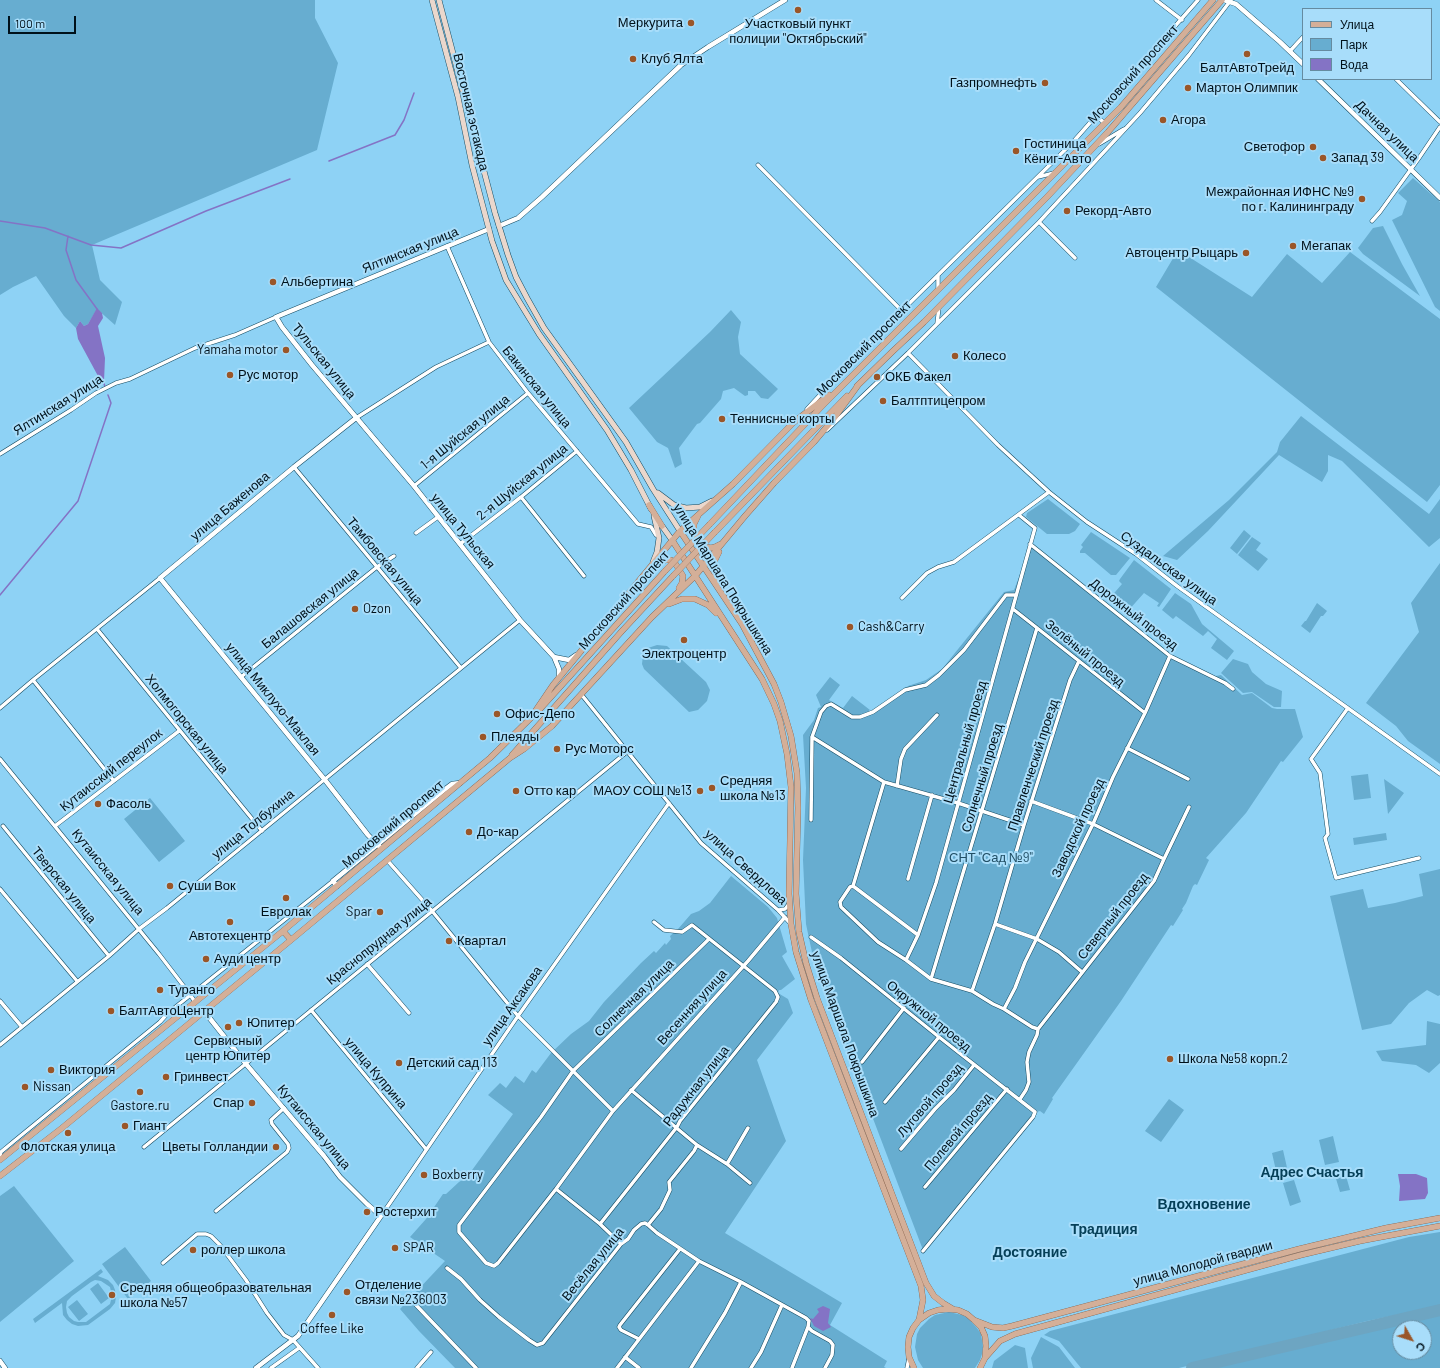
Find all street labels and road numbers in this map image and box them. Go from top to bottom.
street label: Московский проспект [1084,21,1182,127]
street label: Восточная эстакада [450,52,492,172]
street label: Дачная улица [1352,97,1422,165]
street label: Ялтинская улица [360,224,460,276]
street label: Московский проспект [813,297,915,399]
street label: Тульская улица [289,320,359,402]
street label: Бакинская улица [499,343,575,431]
street label: Ялтинская улица [10,371,106,439]
street label: 1-я Шуйская улица [417,391,513,473]
street label: 2-я Шуйская улица [473,441,571,523]
street label: улица Баженова [187,468,273,544]
street label: улица Тульская [428,490,498,572]
street label: улица Маршала Покрышкина [670,500,776,658]
street label: Тамбовская улица [344,514,426,608]
street label: Суздальская улица [1118,528,1220,608]
street label: Московский проспект [575,547,673,653]
street label: Балашовская улица [258,564,362,652]
street label: Дорожный проезд [1087,575,1181,653]
street label: Зелёный проезд [1042,616,1128,690]
street label: улица Миклухо-Маклая [223,639,323,759]
street label: Холмогорская улица [142,671,232,777]
street label: Центральный проезд [940,679,990,805]
street label: Правленческий проезд [1004,697,1062,833]
street label: Солнечный проезд [958,722,1006,834]
street label: Кутаисский переулок [57,725,165,815]
street label: Заводской проезд [1048,776,1108,880]
street label: Московский проспект [339,777,447,871]
street label: улица Толбухина [209,786,297,862]
street label: Кутаисская улица [69,826,147,918]
street label: улица Свердлова [702,826,790,908]
street label: Тверская улица [28,844,100,926]
street label: Северный проезд [1074,869,1152,963]
street label: Краснопрудная улица [323,894,435,988]
street label: улица Маршала Покрышкина [808,949,882,1119]
street label: Солнечная улица [591,956,677,1040]
street label: улица Аксакова [479,963,545,1049]
street label: Весенняя улица [654,966,730,1048]
street label: Окружной проезд [884,977,974,1055]
street label: улица Куприна [342,1034,410,1112]
street label: Радужная улица [660,1043,732,1129]
street label: Луговой проезд [894,1060,966,1140]
street label: Кутаисская улица [274,1081,354,1173]
street label: Полевой проезд [921,1090,995,1174]
street label: Весёлая улица [559,1224,627,1304]
street label: улица Молодой гвардии [1132,1237,1274,1289]

